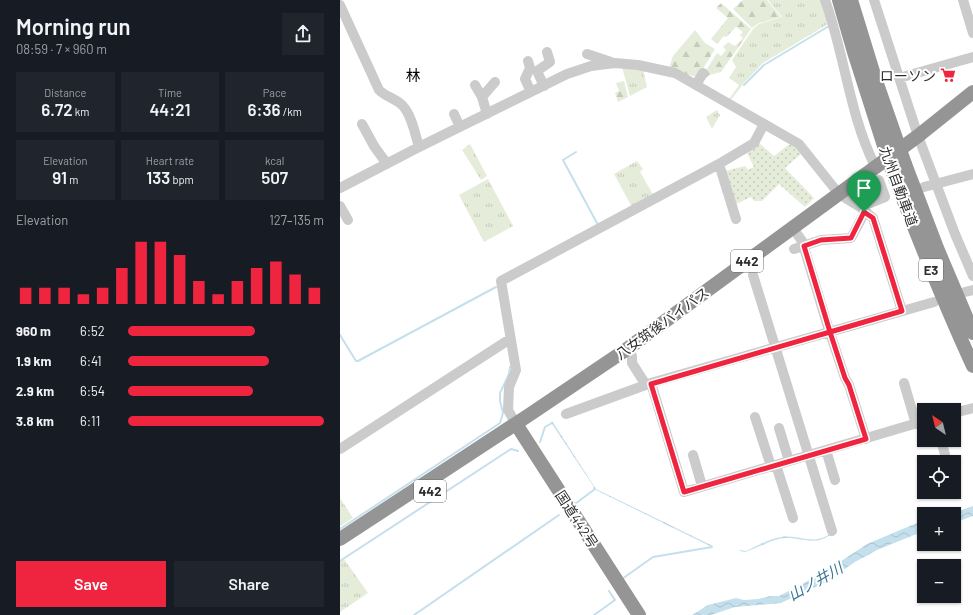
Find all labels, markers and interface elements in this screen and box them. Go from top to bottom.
text: Morning run [16,13,130,39]
button: share [282,13,324,55]
text: 08:59 · 7 × 960 m [16,41,107,57]
district label: 林 [405,66,421,84]
supermarket icon: ローソン [939,66,957,84]
place label: ローソン [880,67,936,84]
text: Distance [44,86,86,99]
text: Time [158,86,182,99]
text: Pace [263,86,286,99]
text: 6.72 [41,99,73,119]
text: 44:21 [149,99,191,119]
text: 6:36 [248,99,281,119]
text: km [73,105,89,118]
text: /km [281,105,302,118]
street label: 九州自動車道 [877,144,921,228]
text: Elevation [43,154,87,167]
text: Heart rate [146,154,194,167]
text: kcal [265,154,284,167]
text: 91 [52,167,67,187]
text: 133 [146,167,170,187]
text: 507 [261,167,288,187]
pin [847,171,881,212]
text: m [67,173,78,186]
text: bpm [170,173,194,186]
icon: arrive [853,177,875,199]
text: Elevation [16,212,68,228]
text: 127–135 m [269,212,324,228]
road number: 442 [731,250,763,272]
road number: E3 [919,259,943,281]
street label: 八女筑後バイパス [612,283,712,363]
text: 960 m [16,323,51,339]
text: 6:52 [80,323,105,339]
text: 1.9 km [16,353,51,369]
text: 6:41 [80,353,102,369]
text: 2.9 km [16,383,54,399]
text: 6:54 [80,383,105,399]
north arrow [917,403,961,447]
map controls [917,403,961,603]
text: 3.8 km [16,413,54,429]
text: 6:11 [80,413,100,429]
button: locate [917,455,961,499]
road number: 442 [414,480,446,502]
street label: 国道442号 [552,487,602,551]
button: + [917,507,961,551]
water label: 山ノ井川 [785,557,847,604]
button: − [917,559,961,603]
button: Save [16,561,166,607]
button: Share [174,561,324,607]

